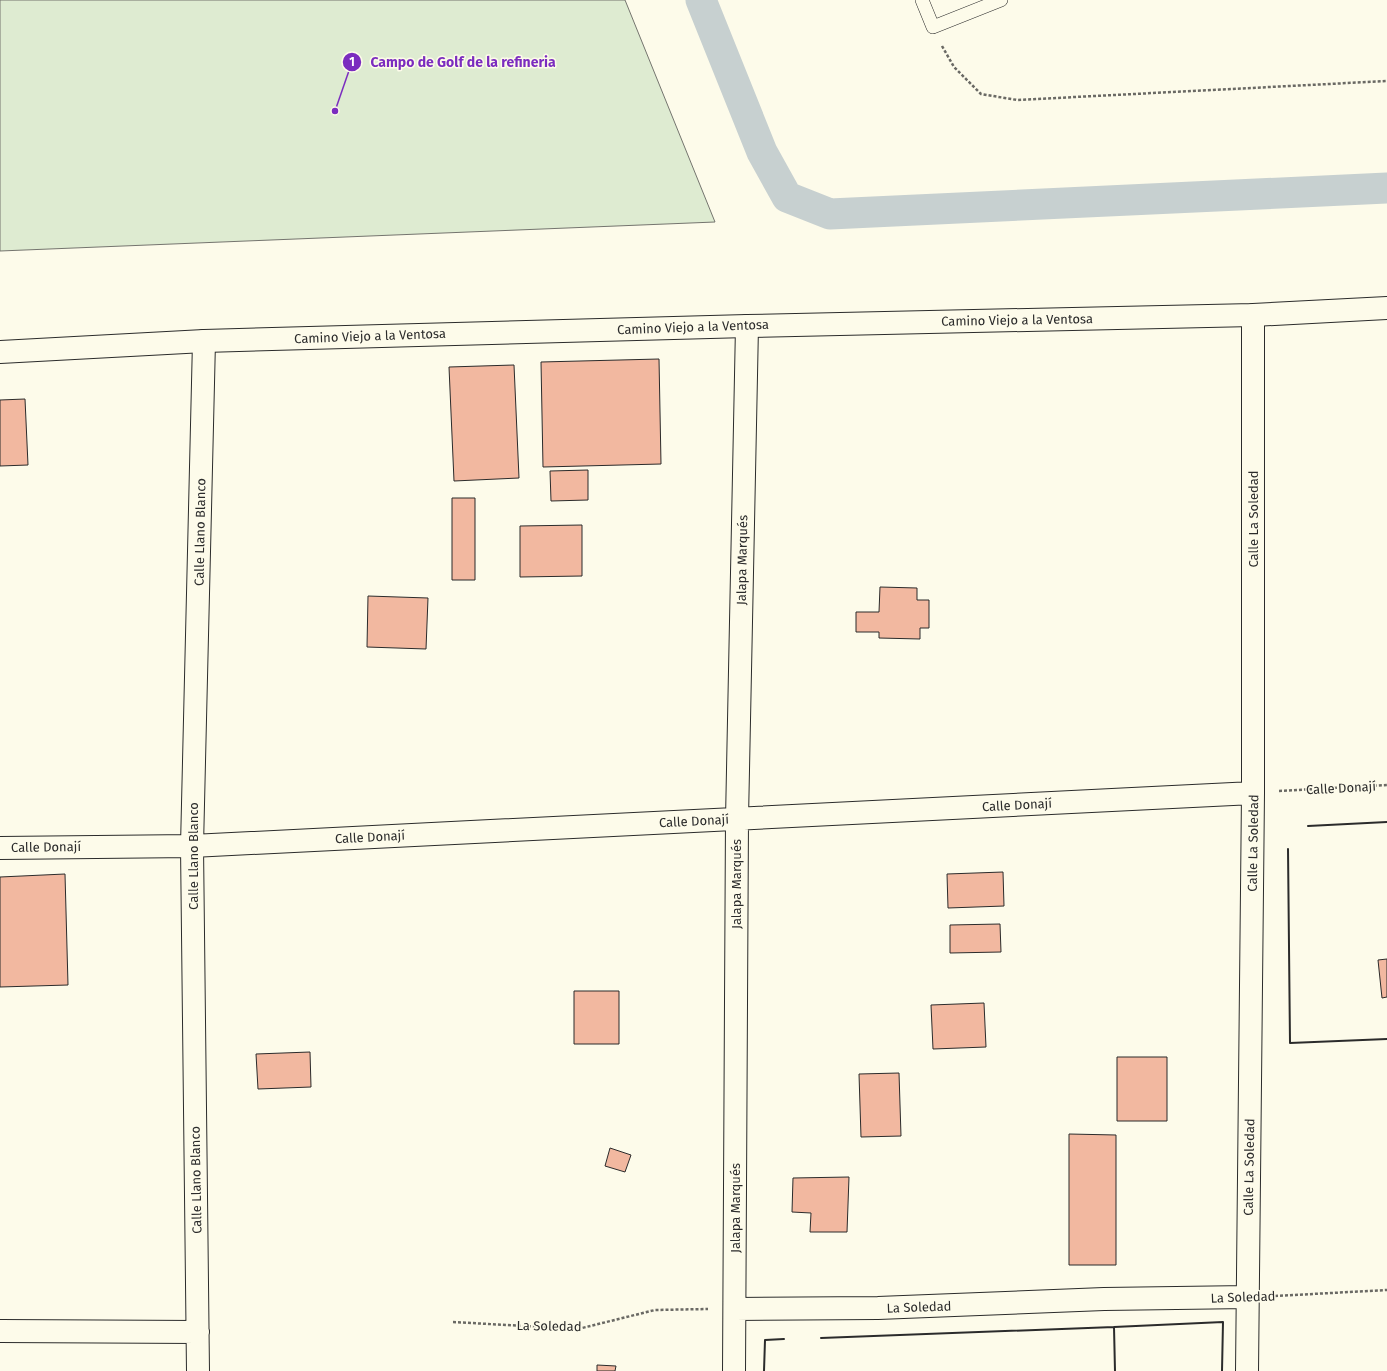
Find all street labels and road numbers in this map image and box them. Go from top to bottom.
street label: Camino Viejo a la Ventosa [941,311,1093,329]
street label: Camino Viejo a la Ventosa [617,317,769,337]
street label: Camino Viejo a la Ventosa [294,326,446,346]
street label: Calle La Soledad [1246,470,1261,568]
street label: Calle Llano Blanco [192,478,208,586]
street label: Jalapa Marqués [734,515,750,605]
street label: Calle Donají [1306,779,1377,797]
street label: Calle La Soledad [1245,794,1261,892]
street label: Calle Donají [982,796,1053,814]
street label: Calle Llano Blanco [186,802,201,910]
street label: Calle Donají [659,812,730,830]
street label: Calle Donají [335,828,406,846]
street label: Calle Donají [11,839,82,855]
street label: Jalapa Marqués [729,839,744,929]
street label: Calle La Soledad [1241,1118,1257,1216]
street label: Calle Llano Blanco [188,1126,204,1234]
street label: Jalapa Marqués [728,1163,743,1253]
street label: La Soledad [1210,1288,1276,1306]
street label: La Soledad [886,1298,952,1316]
street label: La Soledad [516,1318,582,1334]

